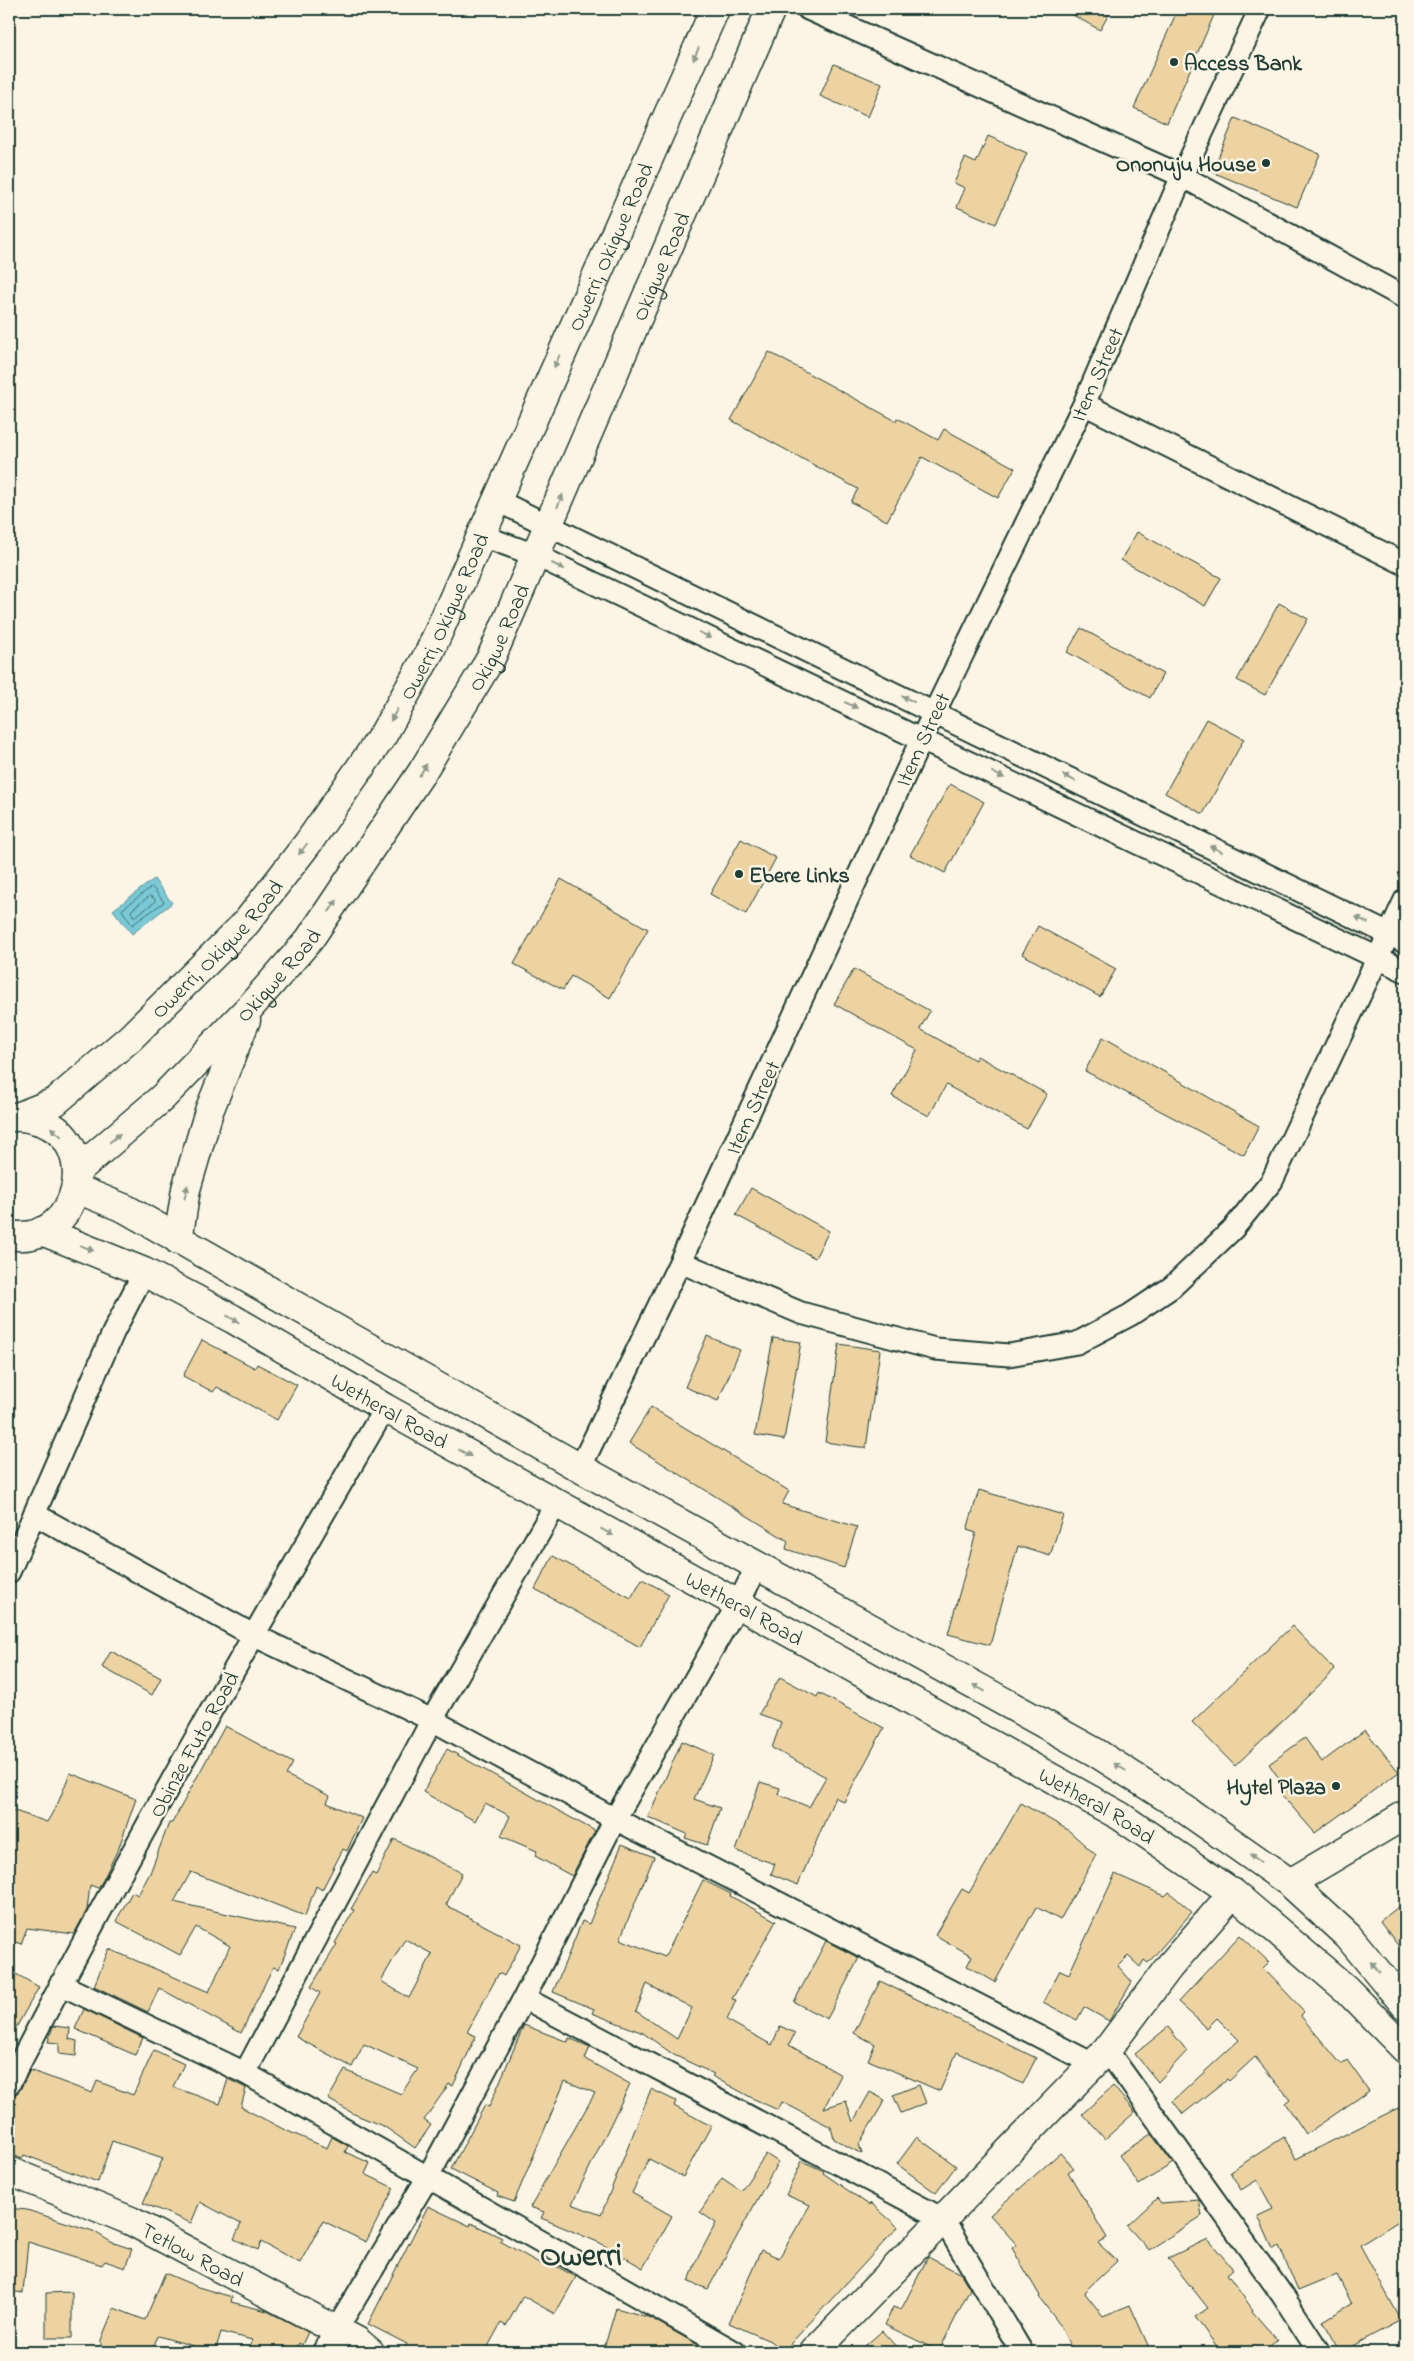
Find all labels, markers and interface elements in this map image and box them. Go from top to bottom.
one-way arrow [692,46,700,61]
place label: Access Bank [1184,49,1303,81]
marker: Access Bank [1168,56,1180,68]
place label: Ononuju House [1116,150,1257,182]
marker: Ononuju House [1260,157,1272,169]
street label: Owerri, Okigwe Road [561,158,664,337]
street label: Okigwe Road [625,208,700,327]
street label: Item Street [1064,322,1134,428]
one-way arrow [553,354,561,368]
one-way arrow [556,494,564,508]
street label: Owerri, Okigwe Road [393,529,499,707]
one-way arrow [551,562,565,570]
street label: Okigwe Road [461,580,540,699]
one-way arrow [698,632,712,640]
street label: Item Street [889,687,961,793]
one-way arrow [901,695,915,703]
one-way arrow [844,701,859,709]
one-way arrow [390,709,399,722]
one-way arrow [418,764,427,777]
one-way arrow [991,771,1005,779]
one-way arrow [1062,774,1077,782]
one-way arrow [297,842,308,855]
one-way arrow [1208,845,1223,853]
place label: Ebere Links [749,861,850,893]
marker: Ebere Links [733,868,745,880]
street label: Owerri, Okigwe Road [144,873,286,1023]
one-way arrow [328,899,338,913]
one-way arrow [1354,916,1369,924]
street label: Okigwe Road [229,922,325,1026]
street label: Item Street [719,1055,791,1161]
one-way arrow [51,1126,63,1138]
one-way arrow [108,1133,121,1144]
one-way arrow [182,1183,190,1199]
one-way arrow [80,1245,94,1253]
one-way arrow [226,1315,241,1323]
street label: Wetheral Road [324,1366,453,1459]
one-way arrow [458,1449,472,1457]
one-way arrow [600,1527,614,1536]
street label: Wetheral Road [678,1565,808,1656]
street label: Obinze Futo Road [142,1666,249,1824]
one-way arrow [971,1684,986,1692]
street label: Wetheral Road [1032,1761,1160,1854]
one-way arrow [1114,1763,1127,1772]
place label: Hytel Plaza [1226,1773,1326,1806]
marker: Hytel Plaza [1330,1780,1342,1792]
one-way arrow [1248,1853,1262,1863]
one-way arrow [1369,1961,1381,1973]
street label: Tetlow Road [134,2216,249,2297]
district label: Owerri [540,2234,622,2281]

